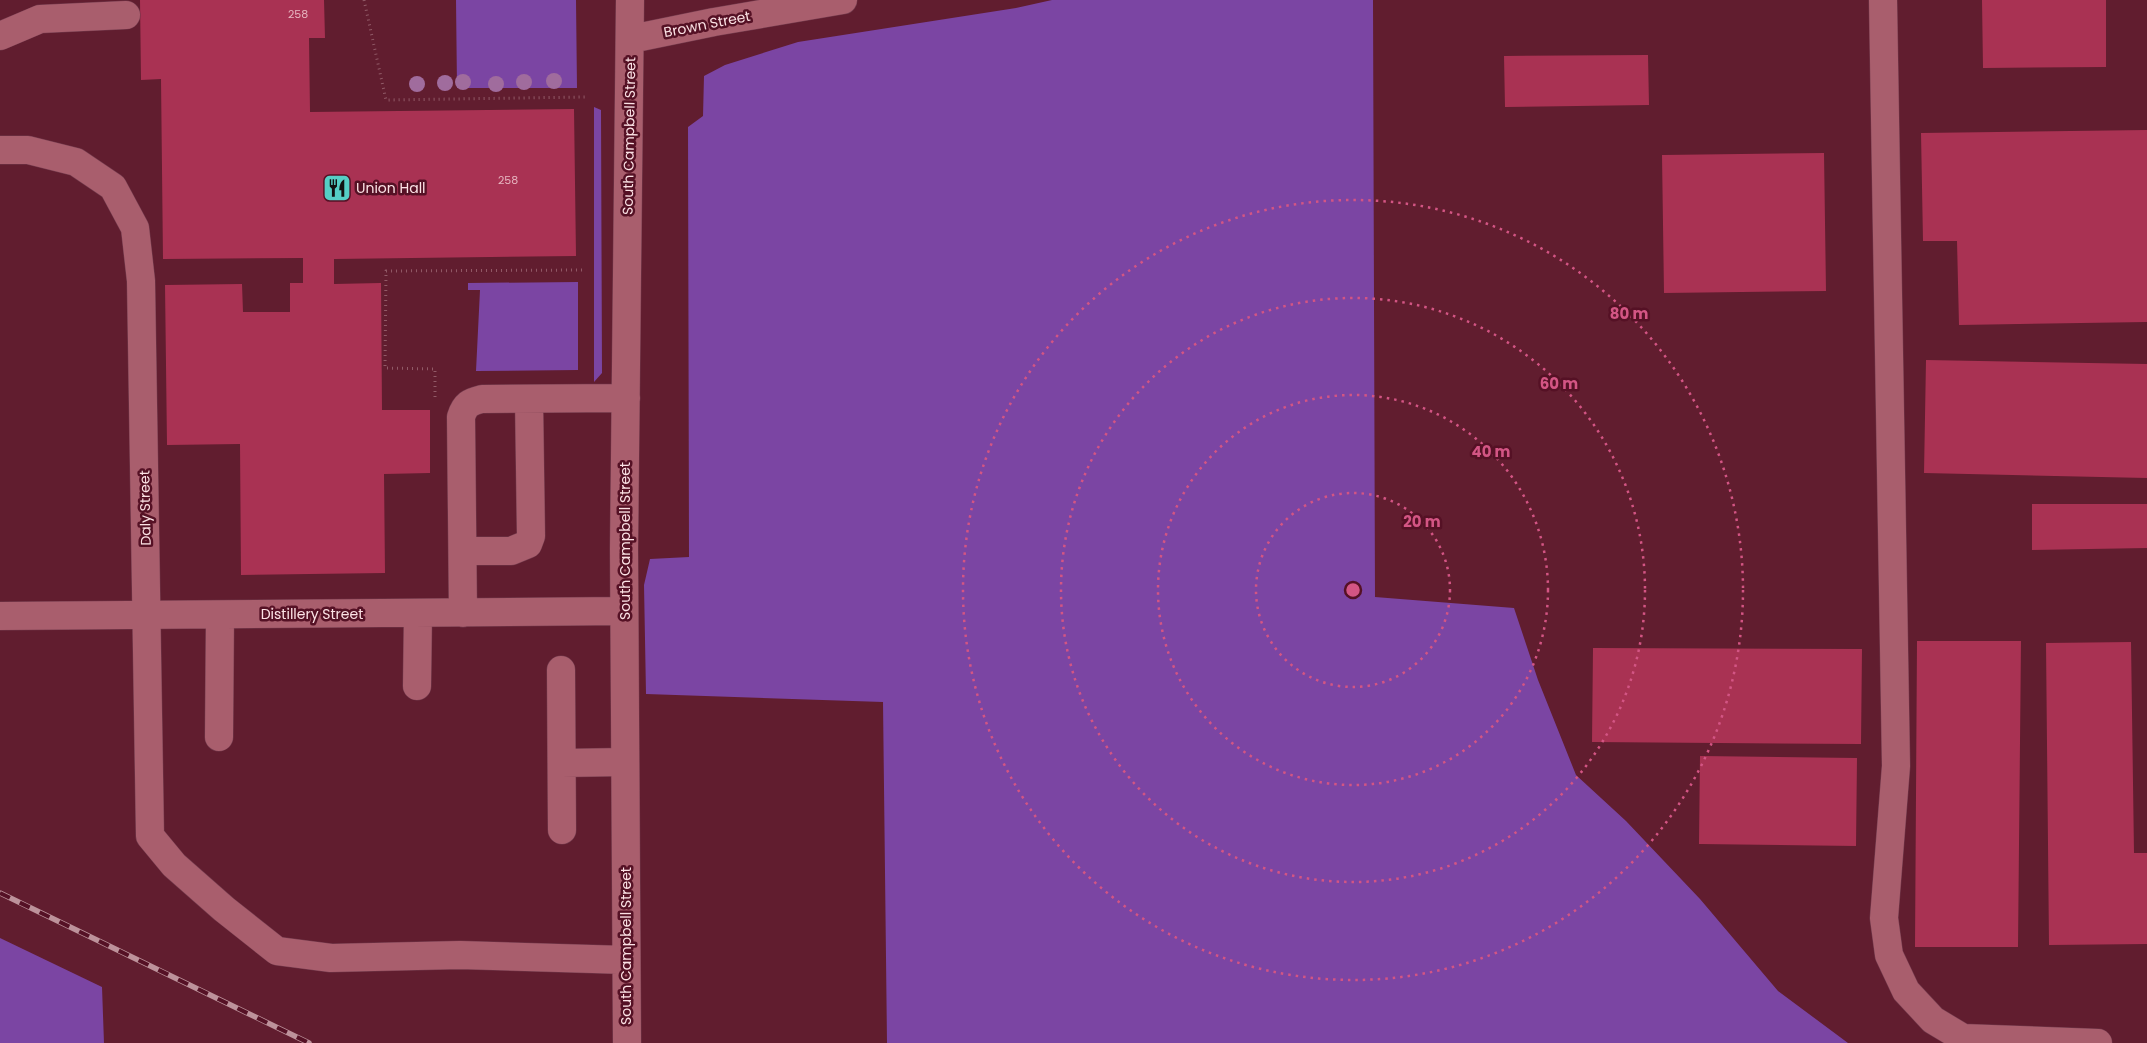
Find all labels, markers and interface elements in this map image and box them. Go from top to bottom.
house number: 258 [288,6,308,22]
street label: Brown Street [662,6,752,42]
street label: South Campbell Street [618,57,640,215]
house number: 258 [498,172,518,188]
restaurant icon: Union Hall [322,173,352,203]
place label: Union Hall [356,178,426,198]
text: 80 m [1610,303,1648,324]
text: 60 m [1540,373,1578,394]
text: 40 m [1471,441,1511,462]
street label: South Campbell Street [615,462,635,620]
street label: Daly Street [134,470,156,546]
text: 20 m [1403,511,1441,532]
centre of rings [1344,581,1362,599]
street label: Distillery Street [261,604,363,624]
street label: South Campbell Street [616,867,636,1025]

